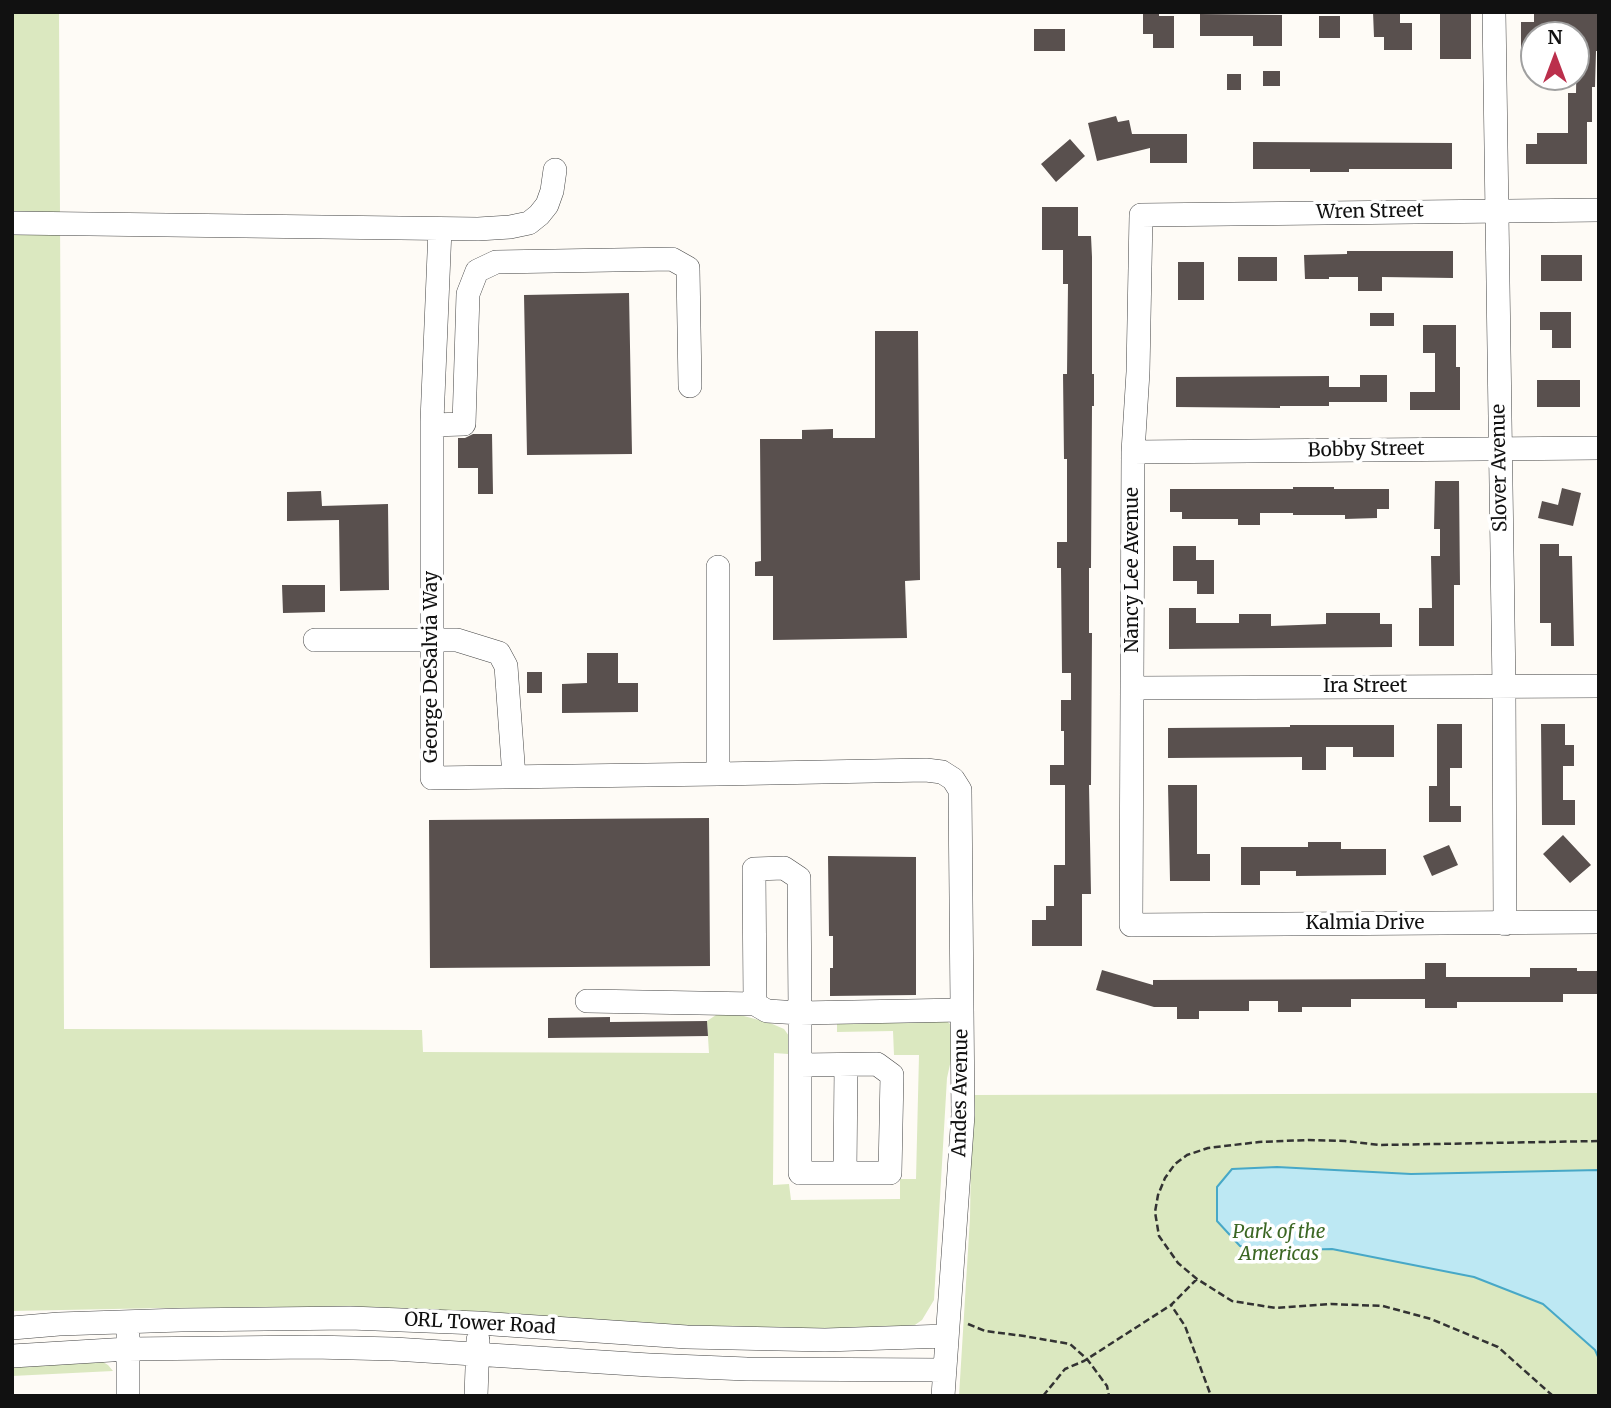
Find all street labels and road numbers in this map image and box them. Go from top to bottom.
street label: Wren Street [1316,200,1424,224]
street label: Slover Avenue [1487,404,1513,532]
street label: Bobby Street [1307,438,1425,462]
street label: Nancy Lee Avenue [1122,487,1144,653]
street label: George DeSalvia Way [421,571,443,763]
street label: Ira Street [1323,676,1407,698]
street label: Kalmia Drive [1306,913,1424,935]
street label: Andes Avenue [948,1029,974,1157]
street label: ORL Tower Road [404,1309,556,1339]

